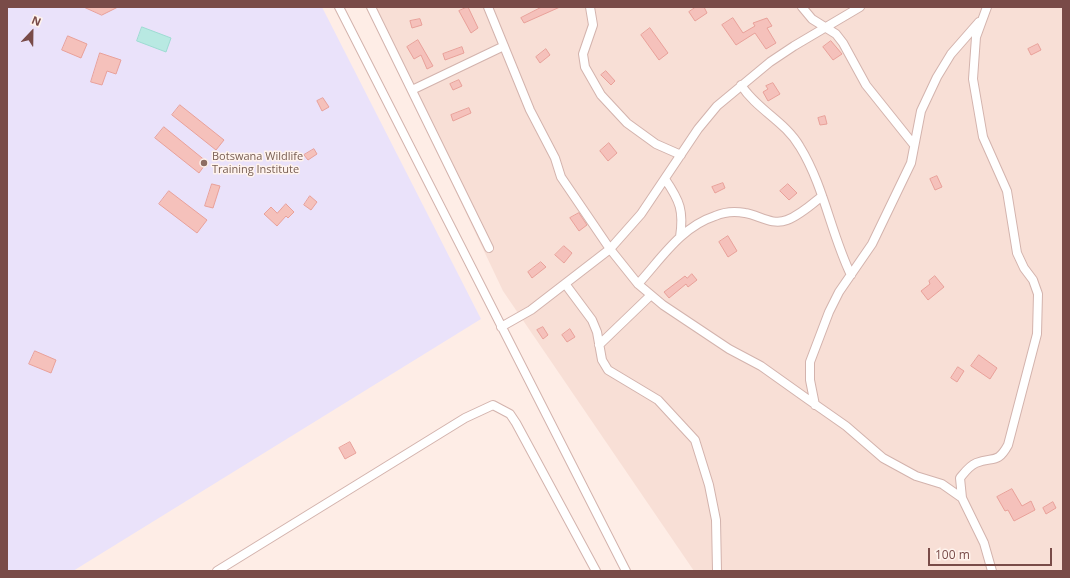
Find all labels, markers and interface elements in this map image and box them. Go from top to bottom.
north arrow [12,12,52,52]
text: N [30,12,44,29]
place label: Botswana Wildlife Training Institute [212,150,303,176]
marker: Botswana Wildlife Training Institute [199,158,209,168]
scale bar [930,540,1054,566]
text: 100 m [935,546,970,563]

